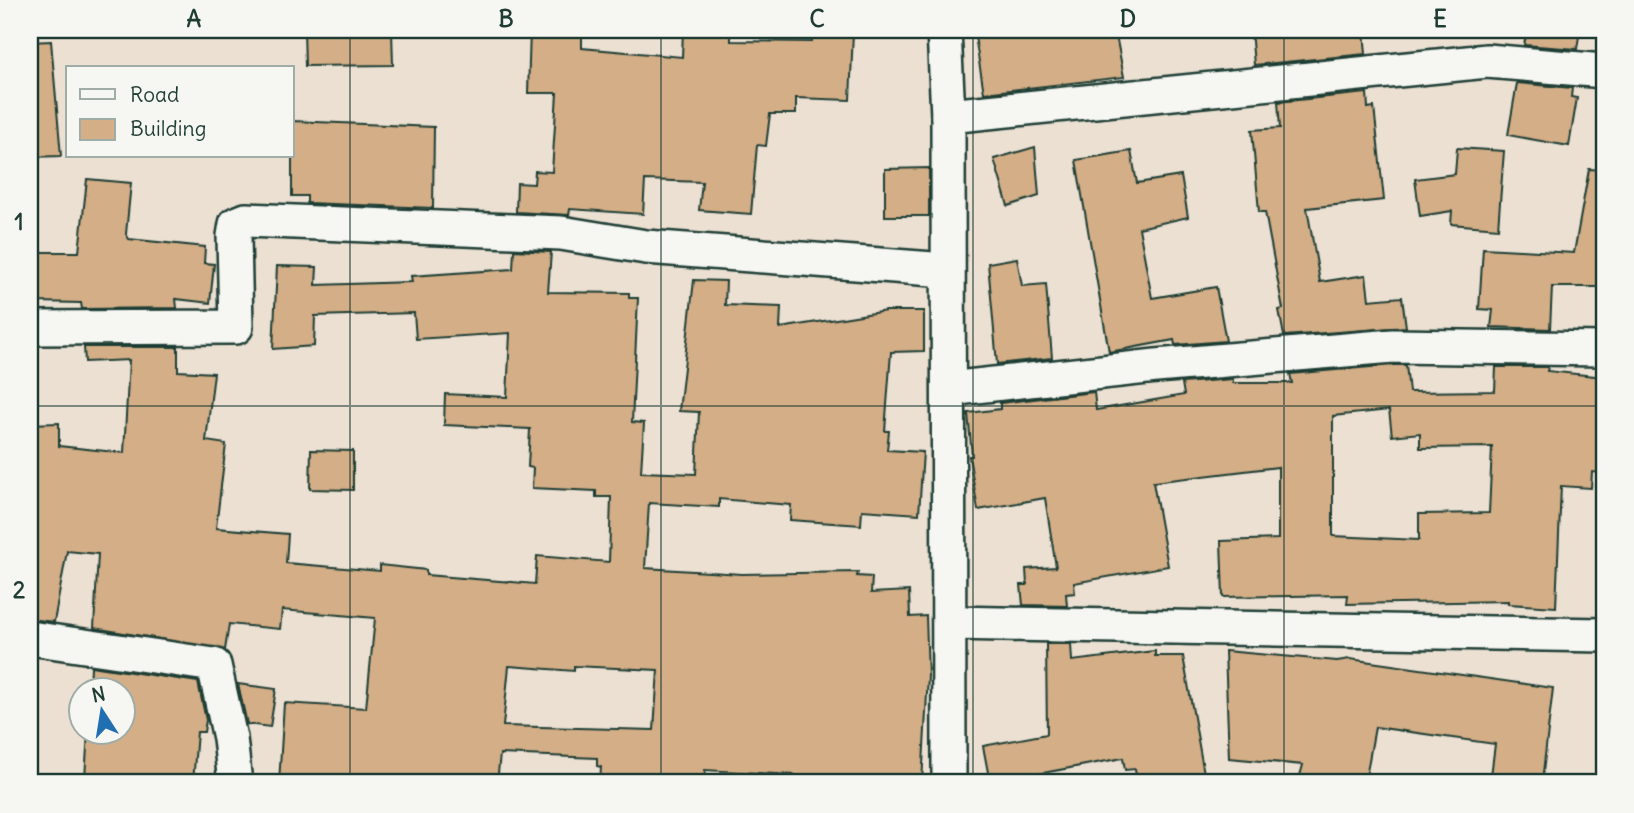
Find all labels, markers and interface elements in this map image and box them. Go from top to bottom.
text: A [187,4,202,33]
text: B [498,4,514,33]
text: C [809,4,825,33]
text: D [1120,4,1136,33]
text: E [1433,4,1447,33]
legend [66,66,294,158]
text: Road [130,81,179,108]
text: Building [130,115,206,142]
text: 1 [14,207,24,236]
text: 2 [13,575,26,604]
north arrow [66,676,136,746]
text: N [90,681,107,707]

